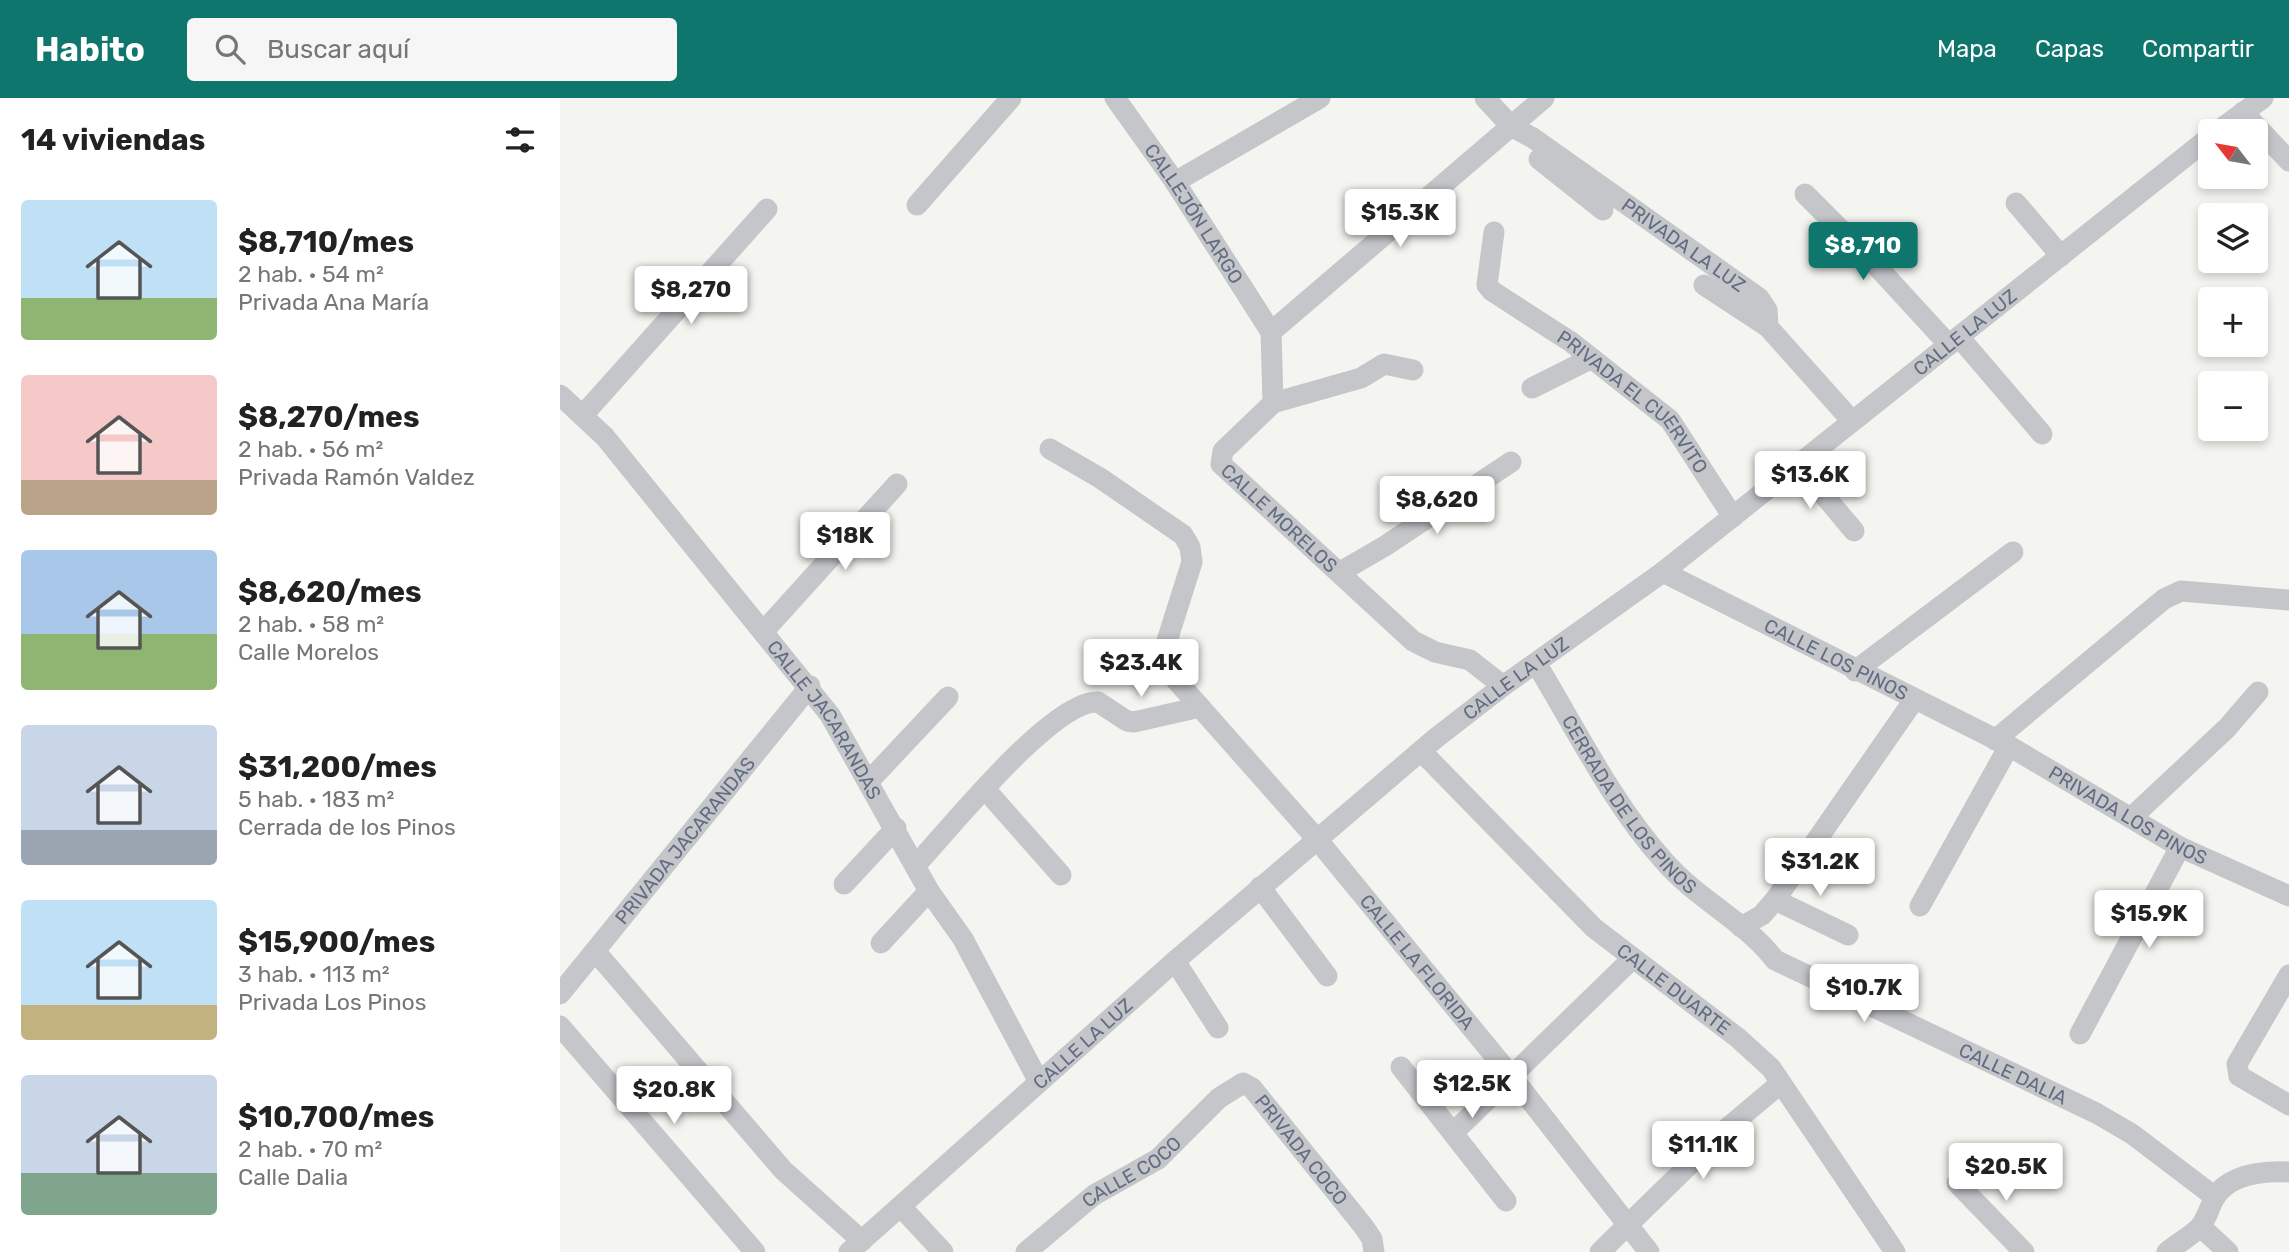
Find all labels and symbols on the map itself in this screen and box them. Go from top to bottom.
north arrow [2198,119,2268,189]
street label: CALLEJÓN LARGO [1140,139,1248,288]
pin: $15.3K [1343,190,1457,249]
street label: PRIVADA LA LUZ [1617,193,1750,296]
pin: $8,710 [1806,222,1920,282]
pin: $8,270 [634,266,748,326]
street label: CALLE LA LUZ [1908,284,2021,380]
street label: PRIVADA EL CUERVITO [1553,325,1713,478]
pin: $13.6K [1753,452,1867,511]
street label: CALLE MORELOS [1217,459,1342,577]
pin: $8,620 [1380,476,1494,536]
pin: $18K [804,512,886,572]
street label: CALLE LOS PINOS [1761,613,1912,705]
street label: CALLE LA LUZ [1458,632,1573,724]
street label: CALLE JACARANDAS [762,635,887,803]
pin: $23.4K [1084,640,1198,699]
street label: CERRADA DE LOS PINOS [1557,711,1702,899]
street label: PRIVADA JACARANDAS [610,752,760,929]
street label: PRIVADA LOS PINOS [2045,761,2211,869]
pin: $31.2K [1763,838,1877,898]
street label: CALLE LA FLORIDA [1355,889,1480,1034]
pin: $15.9K [2092,890,2206,950]
street label: CALLE DUARTE [1613,938,1735,1040]
pin: $10.7K [1807,964,1921,1024]
street label: CALLE LA LUZ [1028,993,1137,1094]
street label: CALLE DALIA [1955,1038,2071,1109]
pin: $12.5K [1415,1060,1529,1120]
pin: $20.8K [617,1066,731,1126]
street label: PRIVADA COCO [1250,1090,1353,1209]
pin: $11.1K [1646,1122,1760,1181]
street label: CALLE COCO [1077,1131,1186,1212]
pin: $20.5K [1949,1144,2063,1203]

